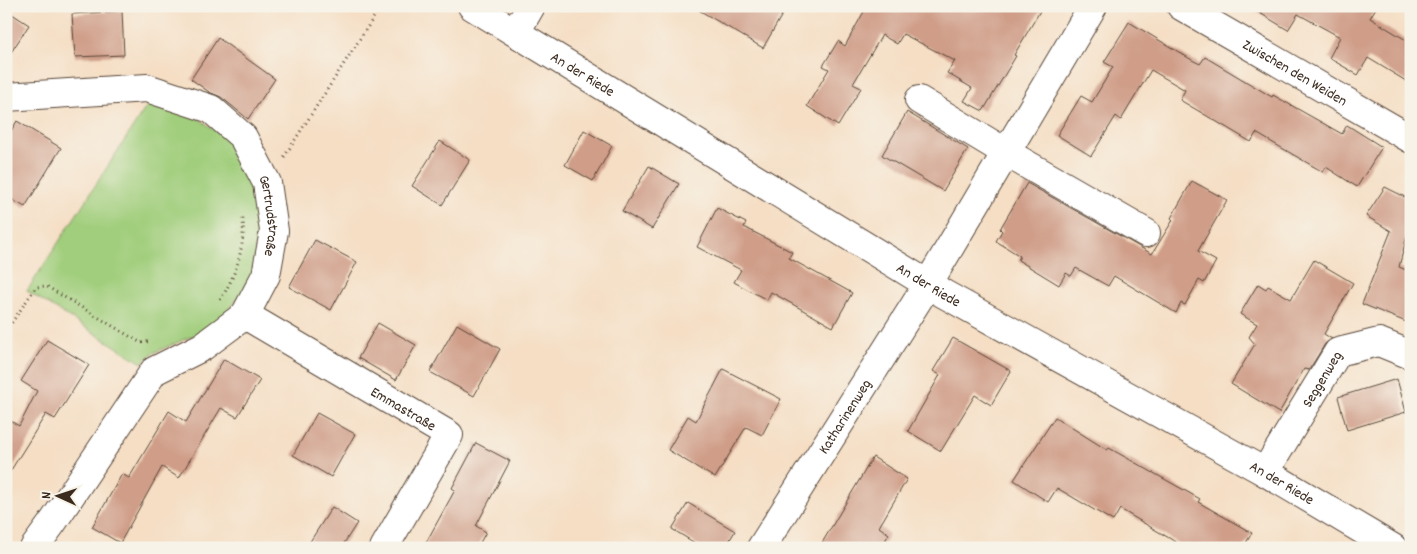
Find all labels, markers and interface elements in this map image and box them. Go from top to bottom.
street label: Zwischen den Weiden [1238,35,1351,113]
street label: An der Riede [546,47,619,104]
street label: Gertrudstraße [252,171,283,258]
street label: An der Riede [891,258,964,314]
street label: Seggenweg [1298,347,1349,412]
street label: Katharinenweg [814,375,878,459]
street label: Emmastraße [366,382,440,438]
street label: An der Riede [1245,456,1318,512]
north arrow [32,472,82,522]
text: N [37,491,57,499]

